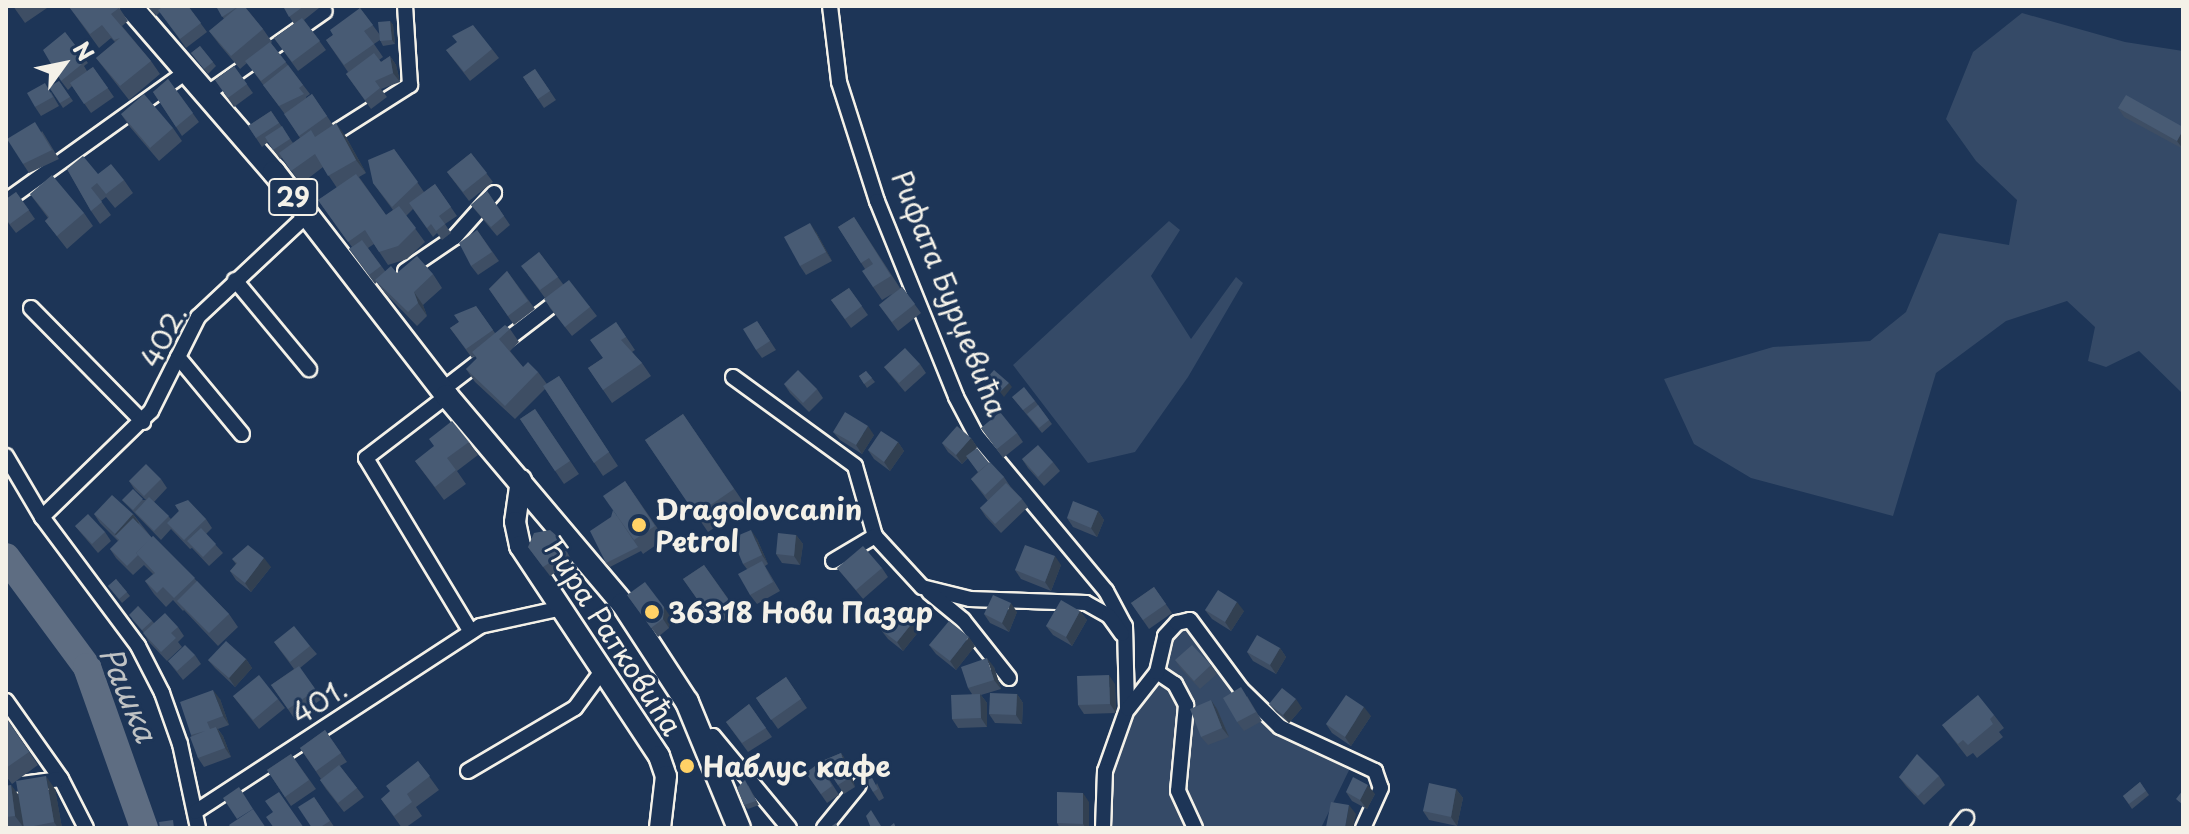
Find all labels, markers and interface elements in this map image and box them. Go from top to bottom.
north arrow [24,24,104,104]
text: N [66,34,103,67]
street label: Рифата Бурџевића [885,165,1015,421]
road number: 29 [267,175,319,219]
street label: 402. [133,299,193,373]
place label: Dragolovcanin Petrol [655,492,862,558]
marker: Dragolovcanin Petrol [630,516,648,534]
street label: Ћира Ратковића [537,531,689,741]
place label: 36318 Нови Пазар [668,595,934,629]
marker: 36318 Нови Пазар [643,603,661,621]
water label: Рашка [93,641,165,747]
street label: 401. [285,671,353,731]
place label: Наблус кафе [703,749,891,783]
marker: Наблус кафе [678,757,696,775]

